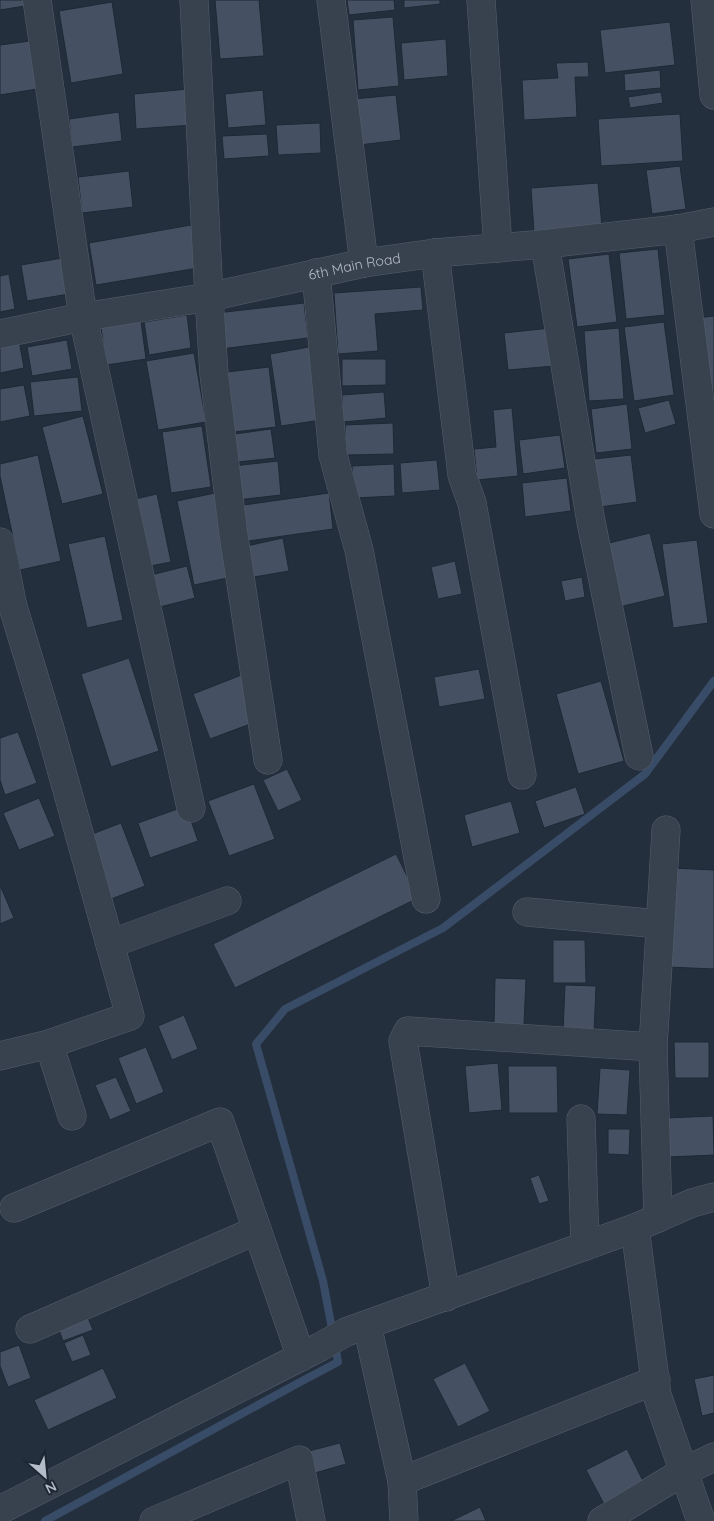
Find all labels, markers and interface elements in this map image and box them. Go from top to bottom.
street label: 6th Main Road [307,249,402,284]
north arrow [20,1451,70,1501]
text: N [42,1477,60,1498]

